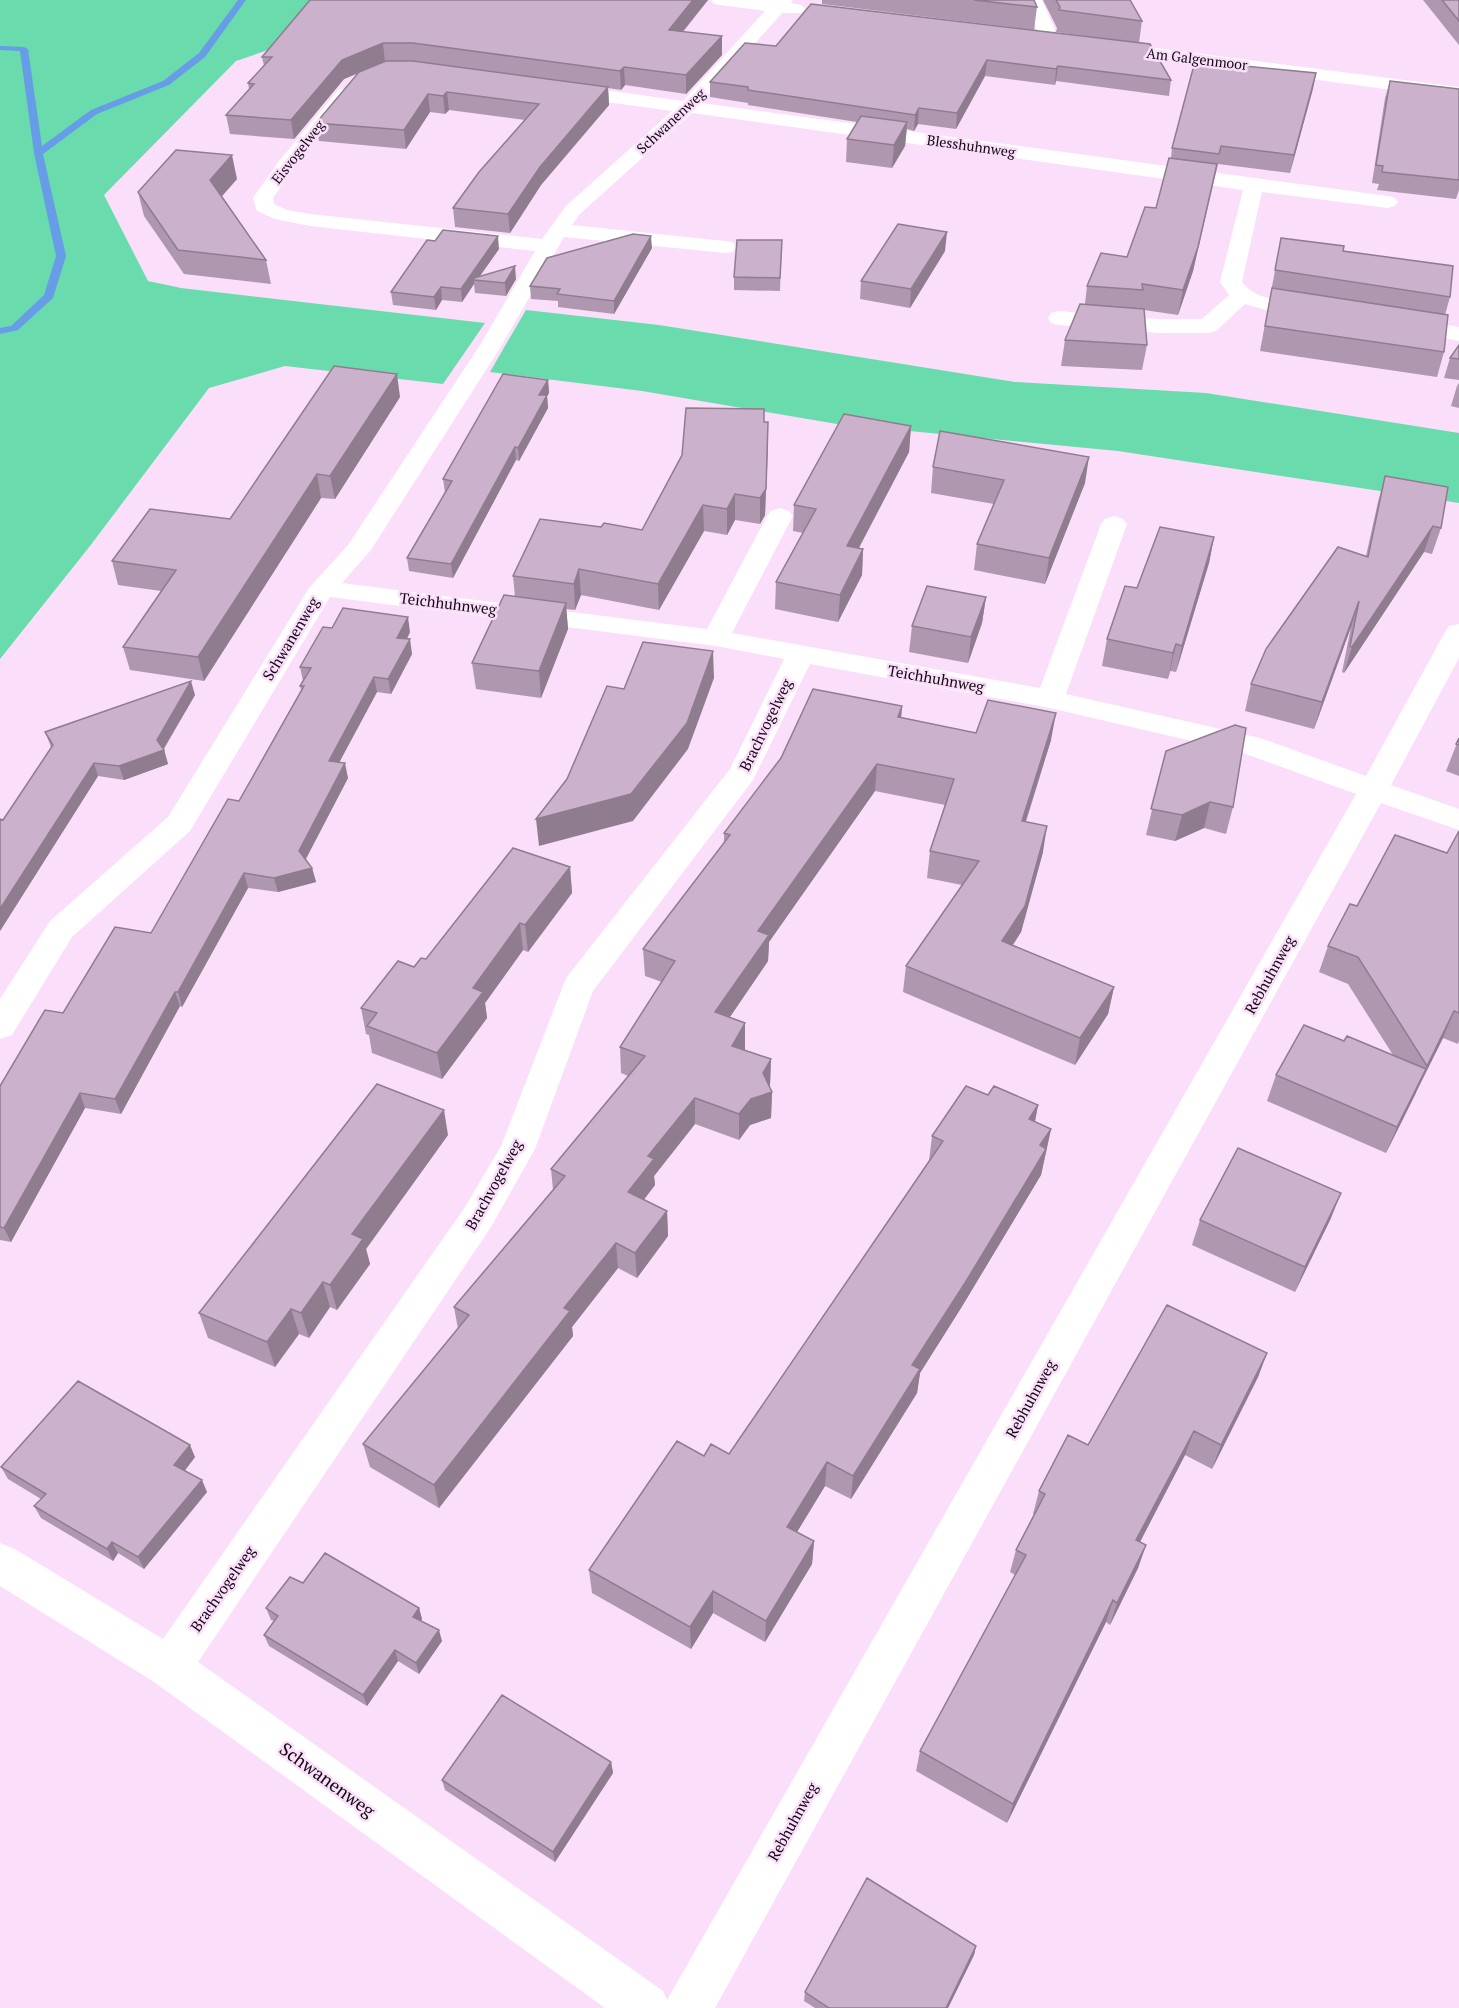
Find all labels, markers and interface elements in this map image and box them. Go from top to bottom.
street label: Am Galgenmoor [1145,43,1249,74]
street label: Schwanenweg [632,83,710,157]
street label: Eisvogelweg [267,115,329,188]
street label: Blesshuhnweg [926,130,1017,161]
street label: Teichhuhnweg [399,587,499,619]
street label: Schwanenweg [257,592,323,684]
street label: Teichhuhnweg [886,660,987,697]
street label: Brachvogelweg [734,674,797,774]
street label: Rebhuhnweg [1239,931,1299,1017]
street label: Brachvogelweg [460,1135,527,1233]
street label: Rebhuhnweg [1000,1355,1060,1441]
street label: Brachvogelweg [185,1541,260,1635]
street label: Schwanenweg [275,1736,381,1822]
street label: Rebhuhnweg [762,1778,822,1864]

